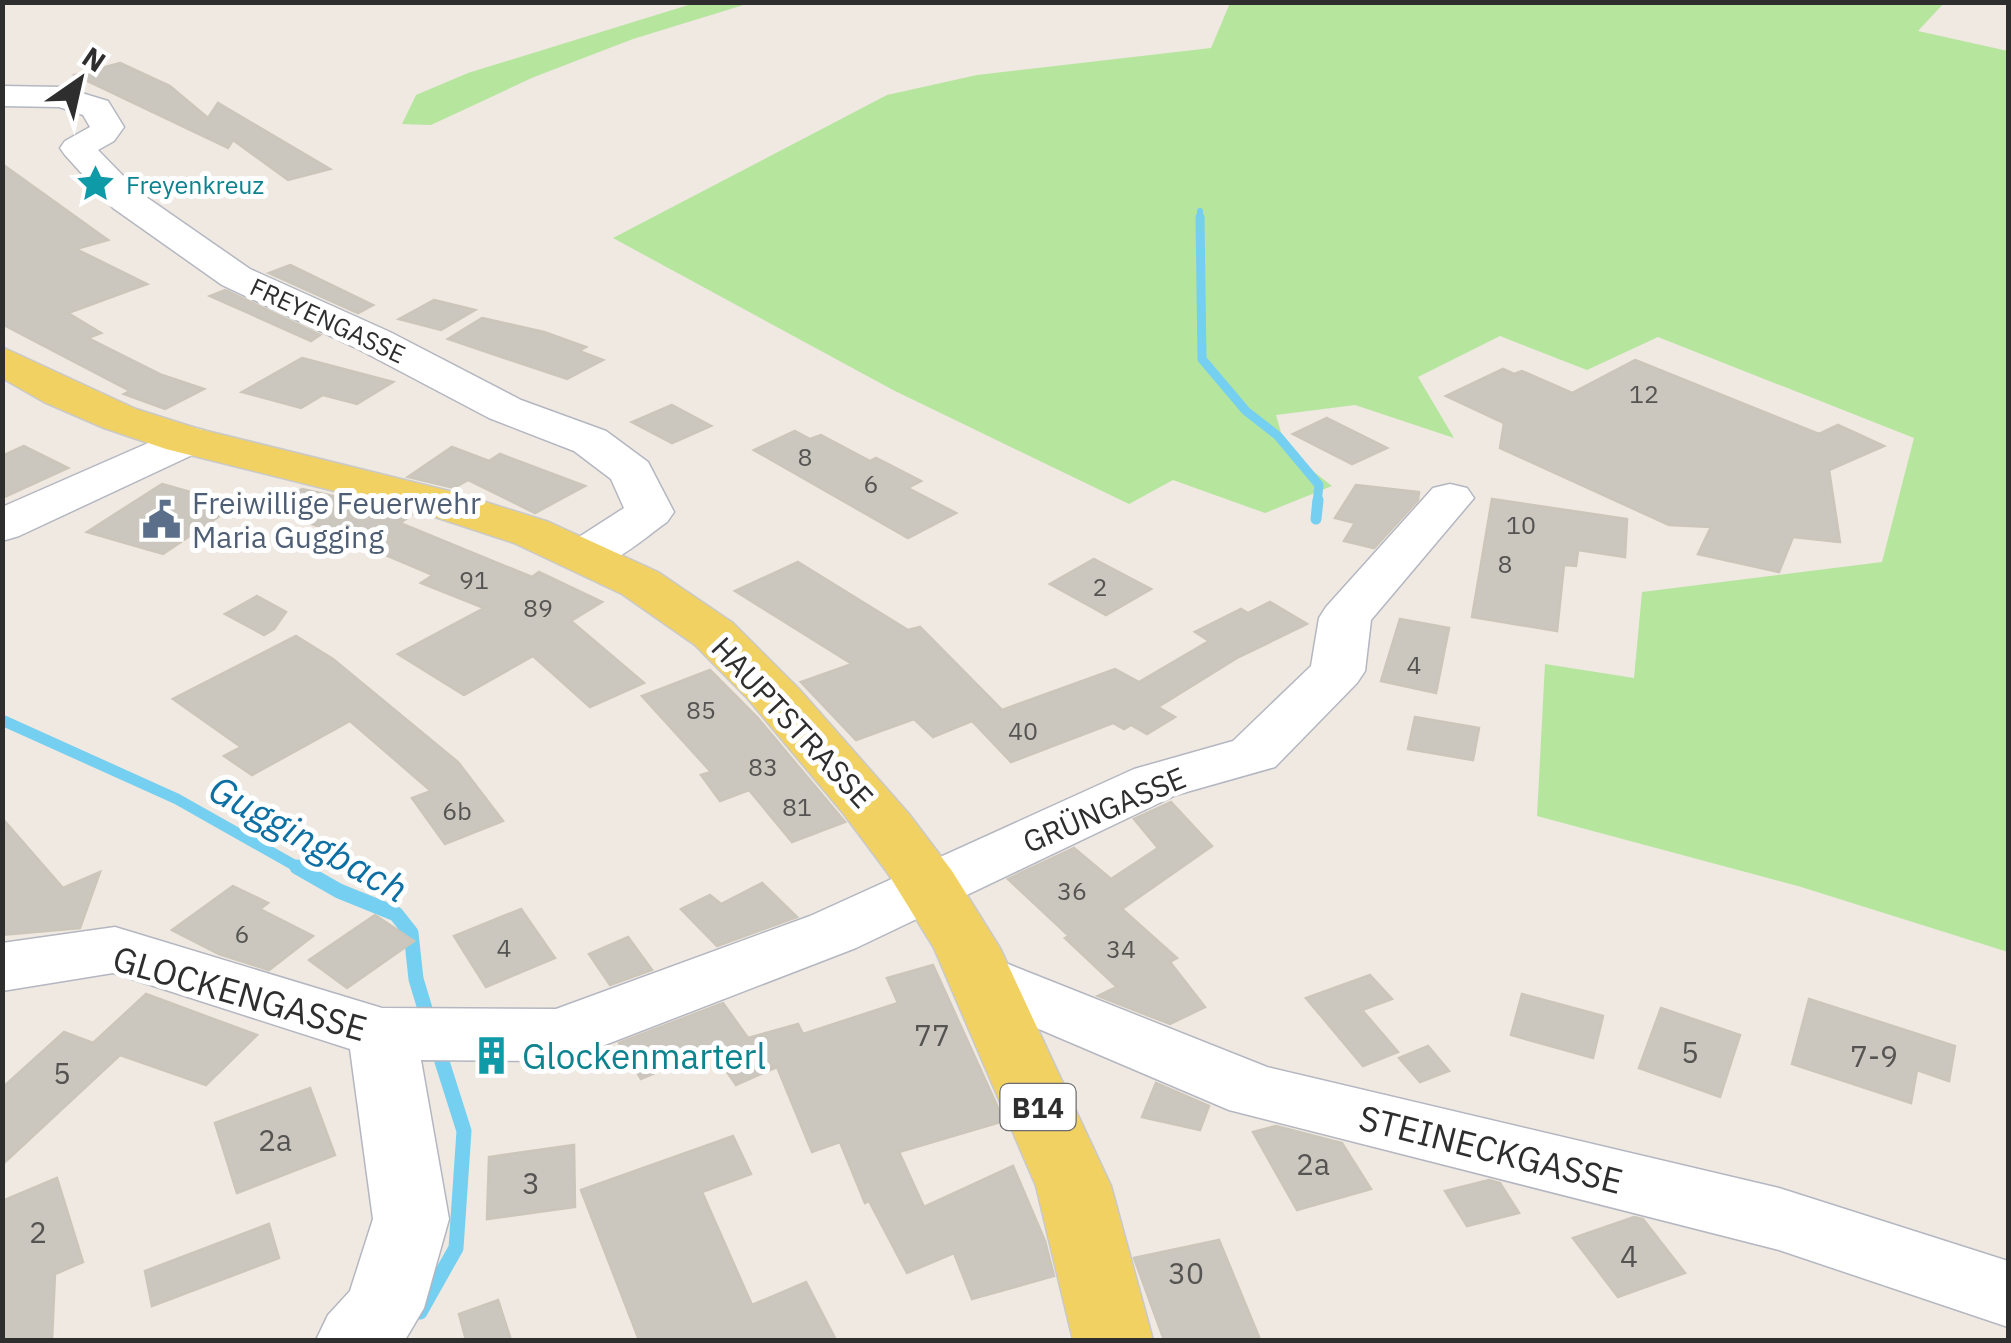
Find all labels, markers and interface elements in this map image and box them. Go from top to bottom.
north arrow [30,30,130,130]
text: N [76,38,113,80]
place icon: Freyenkreuz [75,163,117,205]
place label: Freyenkreuz [126,168,264,201]
street label: FREYENGASSE [245,270,411,370]
house number: 12 [1629,377,1659,410]
house number: 8 [797,440,813,473]
house number: 6 [863,467,879,500]
place label: Freiwillige Feuerwehr Maria Gugging [192,483,481,556]
public building icon: Freiwillige Feuerwehr Maria Gugging [141,498,183,540]
house number: 10 [1506,508,1536,541]
house number: 8 [1497,547,1513,580]
house number: 91 [459,563,489,596]
house number: 2 [1092,570,1108,603]
house number: 89 [523,591,553,624]
street label: HAUPTSTRASSE [704,628,882,816]
house number: 4 [1406,648,1422,681]
house number: 85 [686,693,716,726]
house number: 40 [1008,714,1038,747]
house number: 83 [748,750,778,783]
street label: GRÜNGASSE [1017,757,1191,861]
water label: Guggingbach [201,763,417,913]
house number: 81 [782,790,812,823]
house number: 6b [442,794,472,827]
house number: 36 [1057,874,1087,907]
house number: 6 [234,917,250,950]
house number: 4 [496,931,512,964]
house number: 34 [1106,932,1136,965]
street label: GLOCKENGASSE [108,935,372,1051]
house number: 77 [914,1015,950,1054]
house number: 5 [1681,1032,1699,1071]
place label: Glockenmarterl [522,1033,766,1079]
building icon: Glockenmarterl [471,1035,513,1077]
house number: 7-9 [1850,1036,1898,1075]
house number: 5 [53,1053,71,1092]
road number: B14 [1000,1084,1076,1130]
street label: STEINECKGASSE [1354,1094,1628,1204]
house number: 2a [258,1120,292,1159]
house number: 2a [1296,1144,1330,1183]
house number: 3 [522,1163,540,1202]
house number: 2 [29,1212,47,1251]
house number: 4 [1620,1236,1638,1275]
house number: 30 [1168,1253,1204,1292]

